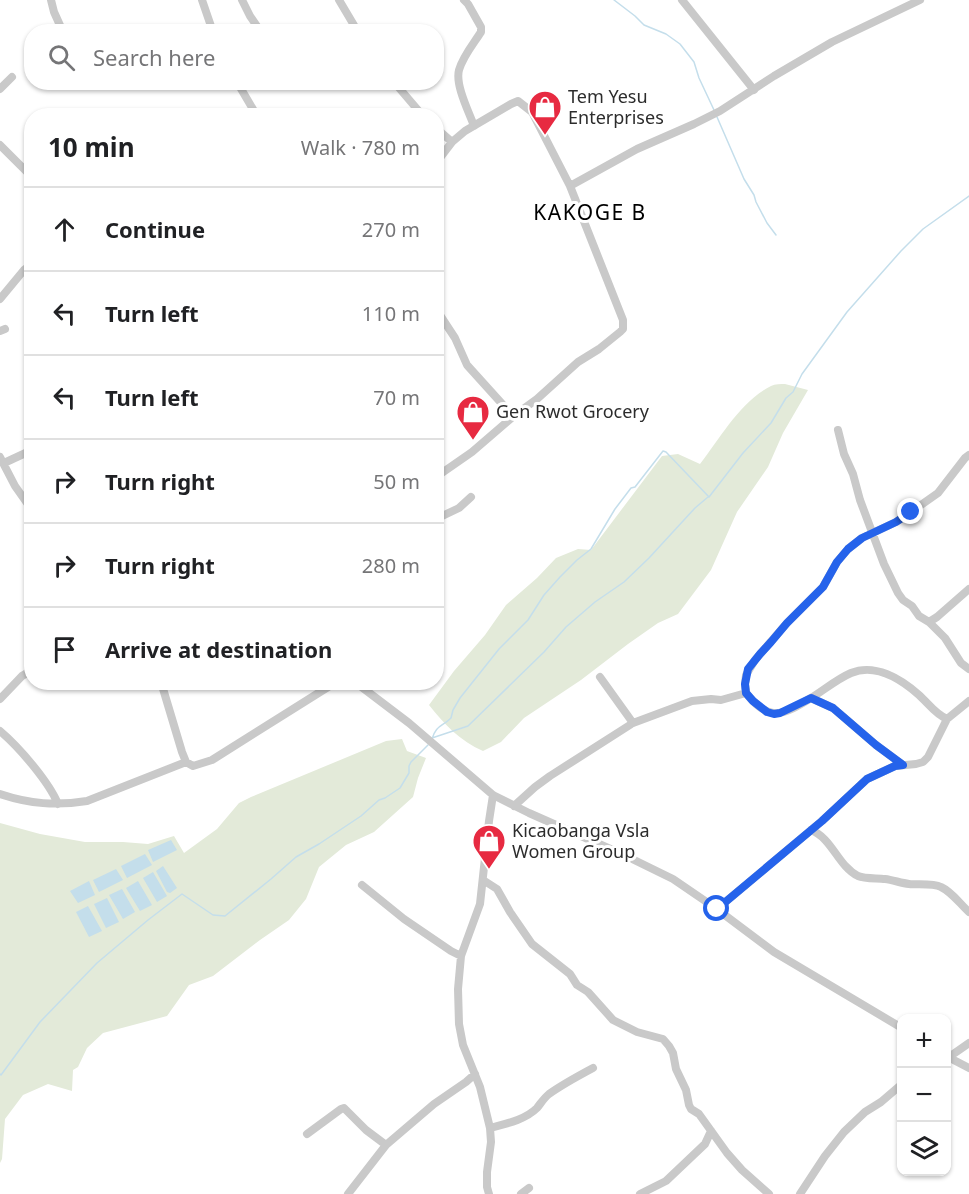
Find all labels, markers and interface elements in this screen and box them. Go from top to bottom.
search box [24,24,444,90]
icon: search [45,41,78,74]
text: Search here [93,42,215,72]
place label: Tem Yesu Enterprises [568,84,664,129]
shop icon: Tem Yesu Enterprises [527,89,563,136]
text: 10 min [48,129,135,165]
text: Walk · 780 m [301,134,420,161]
district label: KAKOGE B [533,198,647,226]
icon: ahead [48,213,81,246]
text: Continue [105,214,205,244]
text: 270 m [362,216,420,243]
icon: left [48,297,81,330]
text: Turn left [105,298,199,328]
text: 110 m [362,300,420,327]
icon: left [48,381,81,414]
text: Turn left [105,382,199,412]
text: 70 m [373,384,420,411]
shop icon: Gen Rwot Grocery [455,394,491,441]
place label: Gen Rwot Grocery [496,399,650,423]
icon: right [48,465,81,498]
text: Turn right [105,466,215,496]
text: 50 m [373,468,420,495]
route end [897,498,923,524]
icon: right [48,549,81,582]
text: Turn right [105,550,215,580]
text: 280 m [362,552,420,579]
icon: arrive [48,633,81,666]
text: Arrive at destination [105,634,332,664]
place label: Kicaobanga Vsla Women Group [512,818,650,863]
shop icon: Kicaobanga Vsla Women Group [471,823,507,870]
route start [703,895,729,921]
map controls [897,1014,951,1176]
button: + [897,1014,951,1068]
button: − [897,1068,951,1122]
button: layers [897,1122,951,1176]

